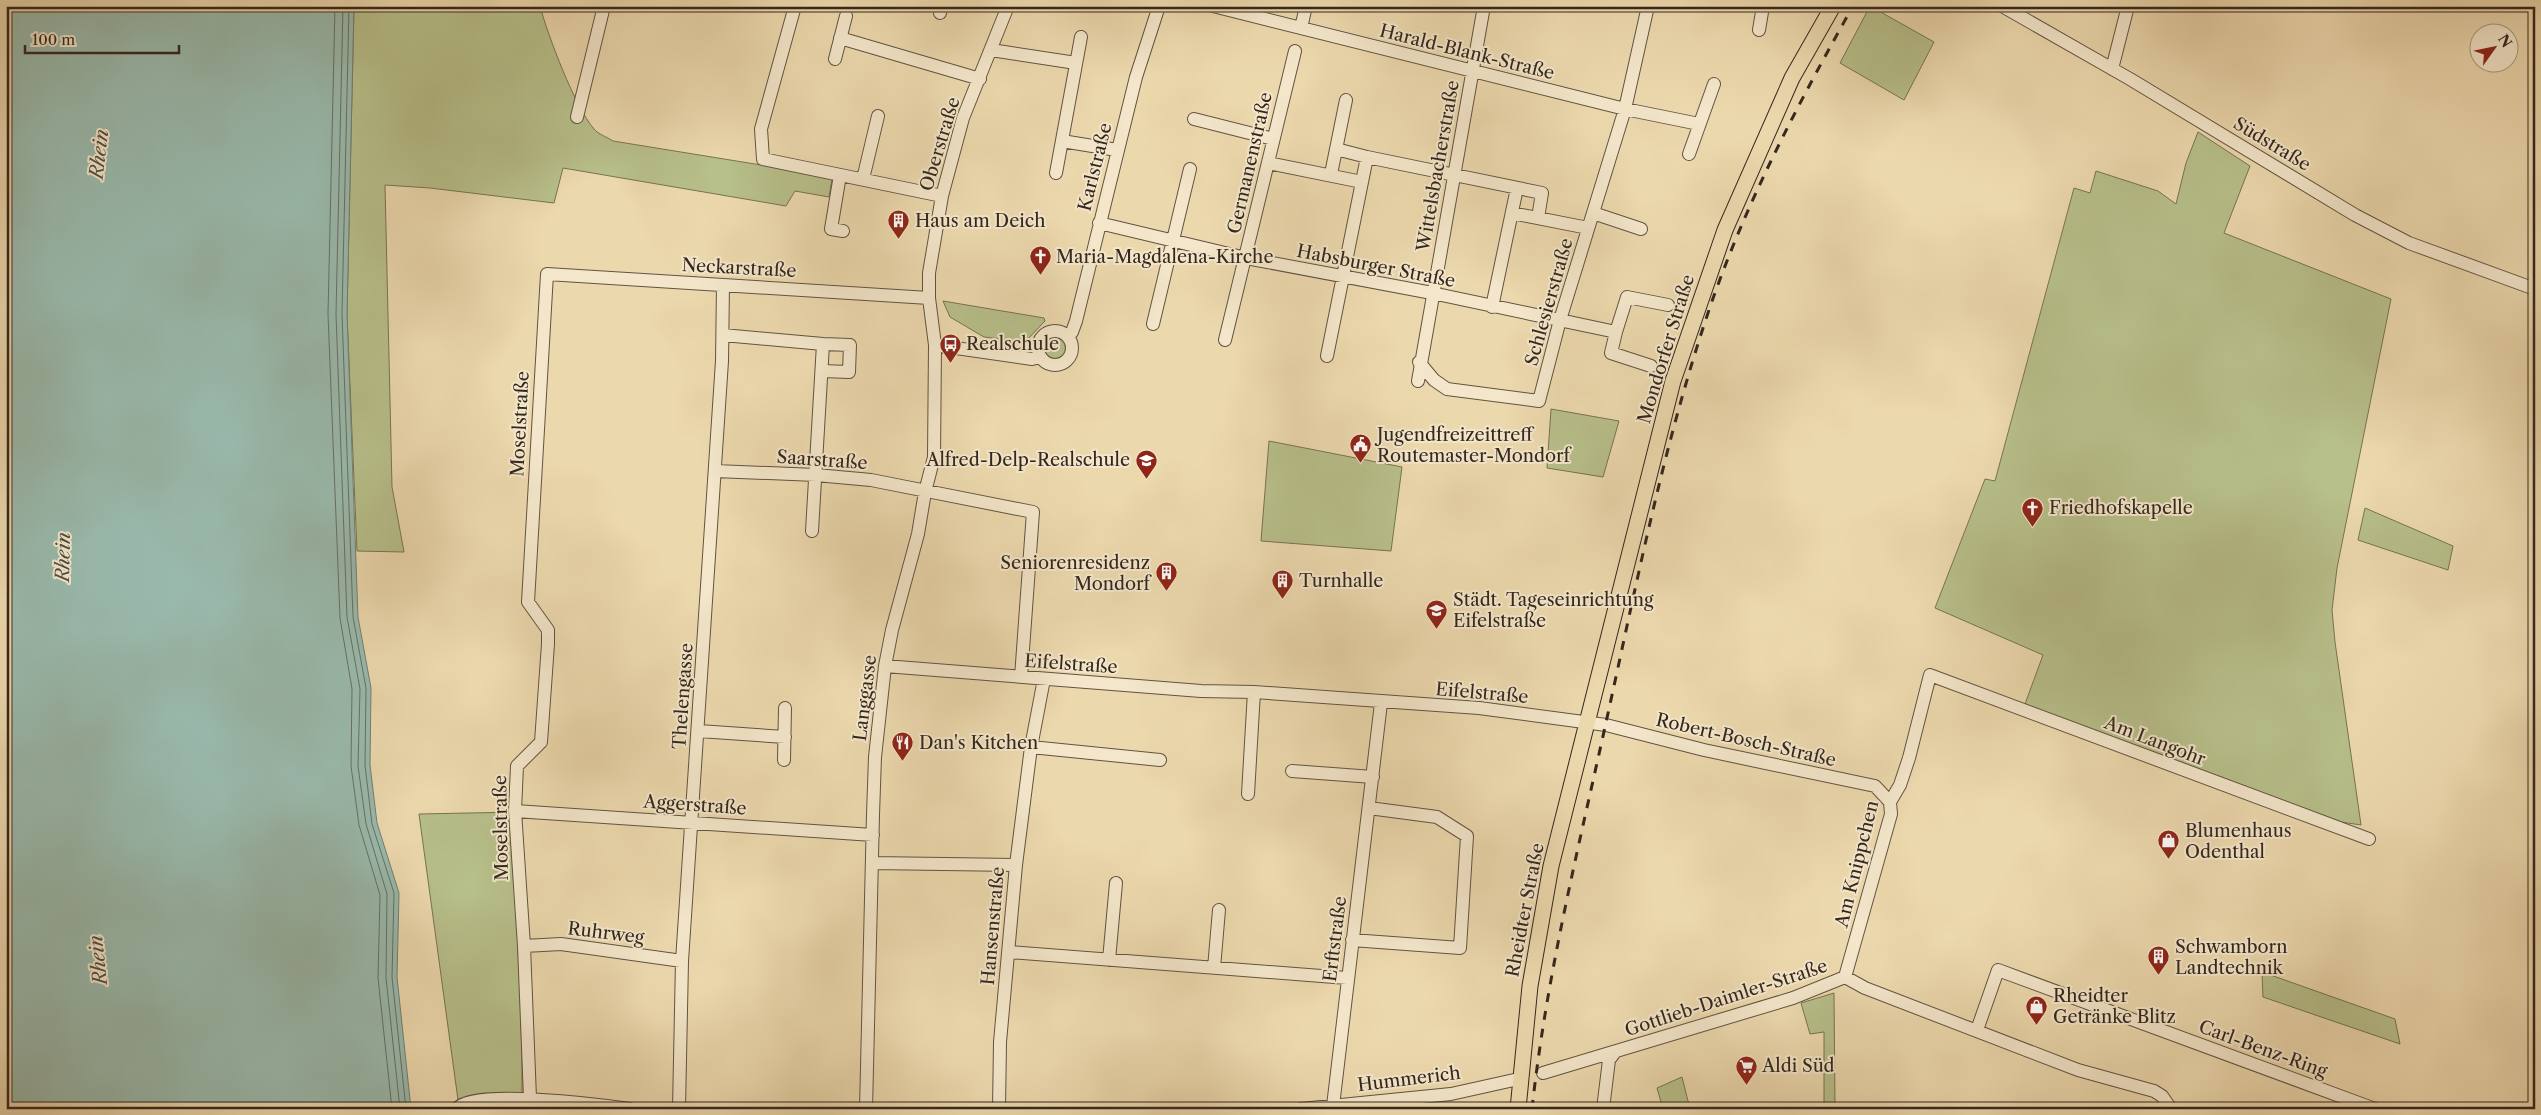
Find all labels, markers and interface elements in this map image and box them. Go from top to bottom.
street label: Harald-Blank-Straße [1377,20,1557,84]
scale bar [25,22,179,54]
north arrow [2468,22,2518,72]
text: 100 m [32,30,75,49]
text: N [2494,31,2516,51]
street label: Wittelsbacherstraße [1412,79,1464,254]
street label: Germanenstraße [1223,90,1277,236]
street label: Oberstraße [915,94,965,194]
street label: Südstraße [2229,112,2315,176]
street label: Karlstraße [1073,121,1117,213]
water label: Rhein [84,128,113,182]
building icon: Haus am Deich [887,209,911,240]
place label: Haus am Deich [915,210,1045,232]
street label: Schlesierstraße [1520,236,1578,368]
street label: Habsburger Straße [1295,240,1457,292]
church icon: Maria-Magdalena-Kirche [1028,245,1052,276]
place label: Maria-Magdalena-Kirche [1056,246,1273,268]
street label: Neckarstraße [681,254,797,282]
street label: Mondorfer Straße [1633,272,1699,426]
bus stop icon: Realschule [938,332,962,363]
place label: Realschule [966,333,1059,355]
street label: Moselstraße [506,371,534,477]
place label: Jugendfreizeittreff Routemaster-Mondorf [1374,424,1573,467]
public building icon: Jugendfreizeittreff Routemaster-Mondorf [1349,433,1373,464]
street label: Saarstraße [776,446,868,474]
school or university icon: Alfred-Delp-Realschule [1134,448,1158,479]
place label: Alfred-Delp-Realschule [925,449,1130,471]
church icon: Friedhofskapelle [2021,496,2045,527]
place label: Friedhofskapelle [2049,497,2193,519]
water label: Rhein [51,532,75,584]
place label: Seniorenresidenz Mondorf [1000,552,1153,595]
building icon: Seniorenresidenz Mondorf [1154,561,1178,592]
building icon: Turnhalle [1271,569,1295,600]
place label: Turnhalle [1299,570,1383,592]
place label: Städt. Tageseinrichtung Eifelstraße [1453,589,1654,632]
school or university icon: Städt. Tageseinrichtung Eifelstraße [1425,598,1449,629]
street label: Thelengasse [668,642,698,750]
street label: Eifelstraße [1024,650,1118,678]
street label: Langgasse [849,654,881,742]
street label: Eifelstraße [1435,678,1529,708]
street label: Robert-Bosch-Straße [1654,709,1838,771]
street label: Am Langohr [2100,711,2209,771]
restaurant icon: Dan's Kitchen [891,731,915,762]
place label: Dan's Kitchen [919,732,1038,754]
street label: Moselstraße [489,775,513,881]
street label: Aggerstraße [642,790,747,820]
street label: Am Knippchen [1830,798,1883,931]
place label: Blumenhaus Odenthal [2185,820,2292,863]
shop icon: Blumenhaus Odenthal [2157,829,2181,860]
street label: Rheidter Straße [1501,841,1549,979]
street label: Hansenstraße [977,866,1009,986]
street label: Erftstraße [1319,895,1351,983]
street label: Ruhrweg [566,917,646,949]
water label: Rhein [84,934,112,988]
place label: Schwamborn Landtechnik [2175,936,2287,979]
building icon: Schwamborn Landtechnik [2147,945,2171,976]
street label: Gottlieb-Daimler-Straße [1622,955,1830,1041]
place label: Rheidter Getränke Blitz [2053,985,2176,1028]
shop icon: Rheidter Getränke Blitz [2025,994,2049,1025]
street label: Carl-Benz-Ring [2196,1016,2331,1083]
supermarket icon: Aldi Süd [1734,1054,1758,1085]
place label: Aldi Süd [1761,1055,1835,1077]
street label: Hummerich [1356,1062,1462,1096]

